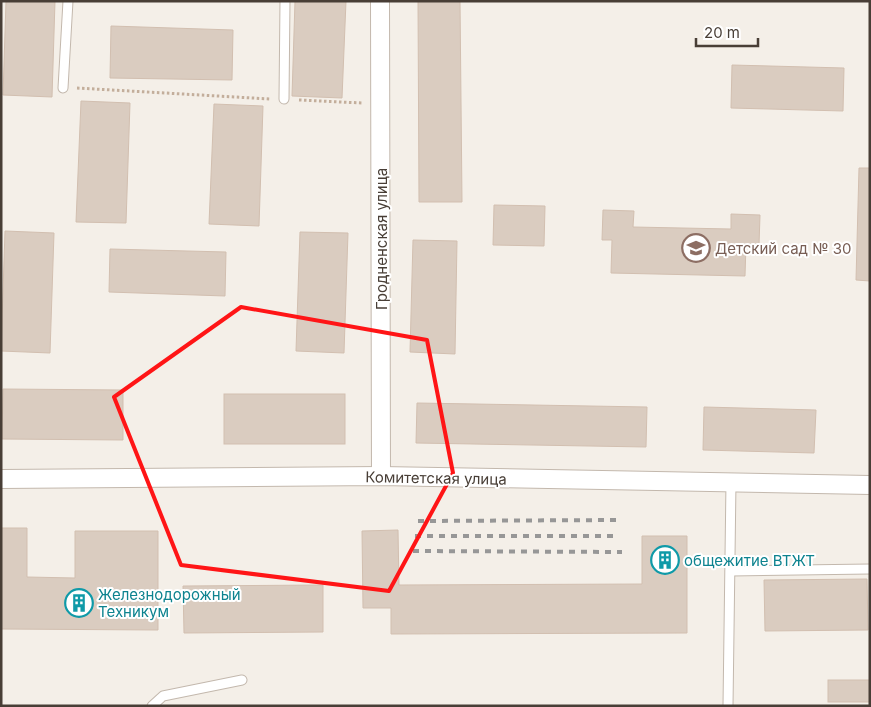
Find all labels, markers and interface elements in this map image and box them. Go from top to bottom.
scale bar [696,15,758,47]
text: 20 m [704,23,740,42]
street label: Гродненская улица [372,168,391,310]
school or university icon: Детский сад № 30 [681,233,711,263]
place label: Детский сад № 30 [715,239,852,258]
street label: Комитетская улица [365,467,507,489]
building icon: общежитие ВТЖТ [650,545,680,575]
place label: общежитие ВТЖТ [684,551,815,570]
place label: Железнодорожный Техникум [98,585,241,621]
building icon: Железнодорожный Техникум [64,588,94,618]

